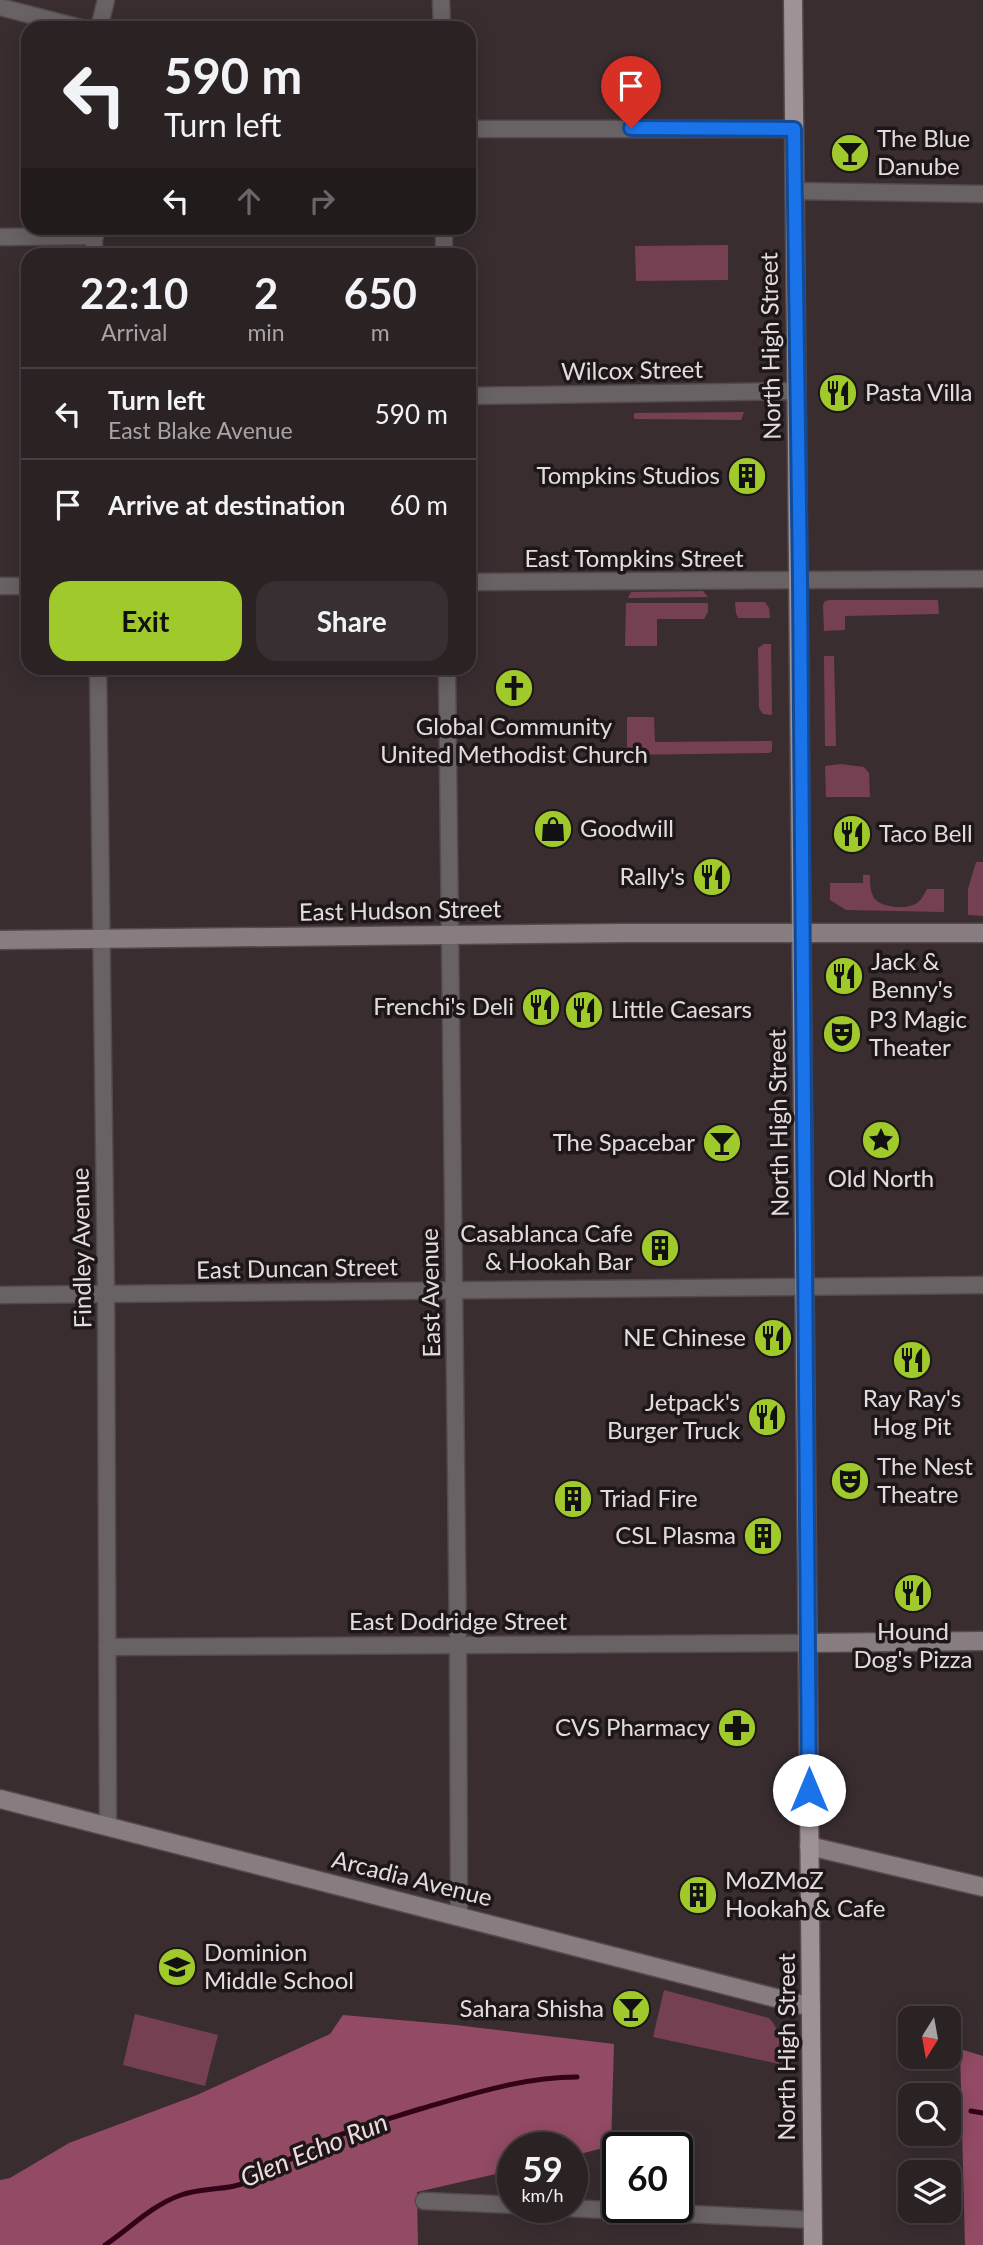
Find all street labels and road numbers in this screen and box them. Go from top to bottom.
street label: North High Street [753,252,786,440]
street label: Wilcox Street [561,354,704,385]
street label: East Tompkins Street [524,543,744,572]
street label: East Hudson Street [299,893,502,926]
street label: North High Street [761,1029,794,1217]
street label: Findley Avenue [65,1167,96,1329]
street label: East Avenue [414,1228,445,1358]
street label: East Duncan Street [196,1251,398,1284]
street label: East Dodridge Street [349,1606,567,1635]
street label: Arcadia Avenue [329,1844,495,1911]
street label: North High Street [771,1953,800,2141]

